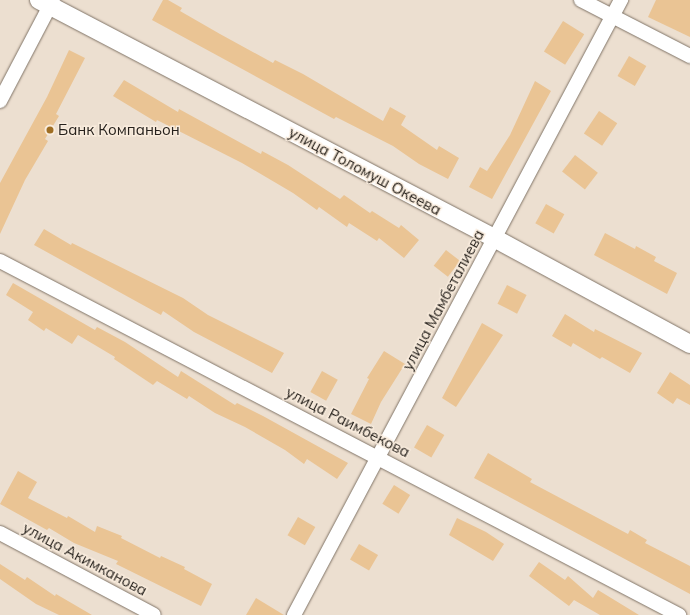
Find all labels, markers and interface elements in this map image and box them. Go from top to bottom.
place label: Банк Компаньон [58,121,180,139]
street label: улица Толомуш Океева [286,123,444,219]
marker: Банк Компаньон [45,125,55,135]
street label: улица Мамбеталиева [398,227,488,373]
street label: улица Раимбекова [283,383,413,461]
street label: улица Акимканова [20,519,150,599]

